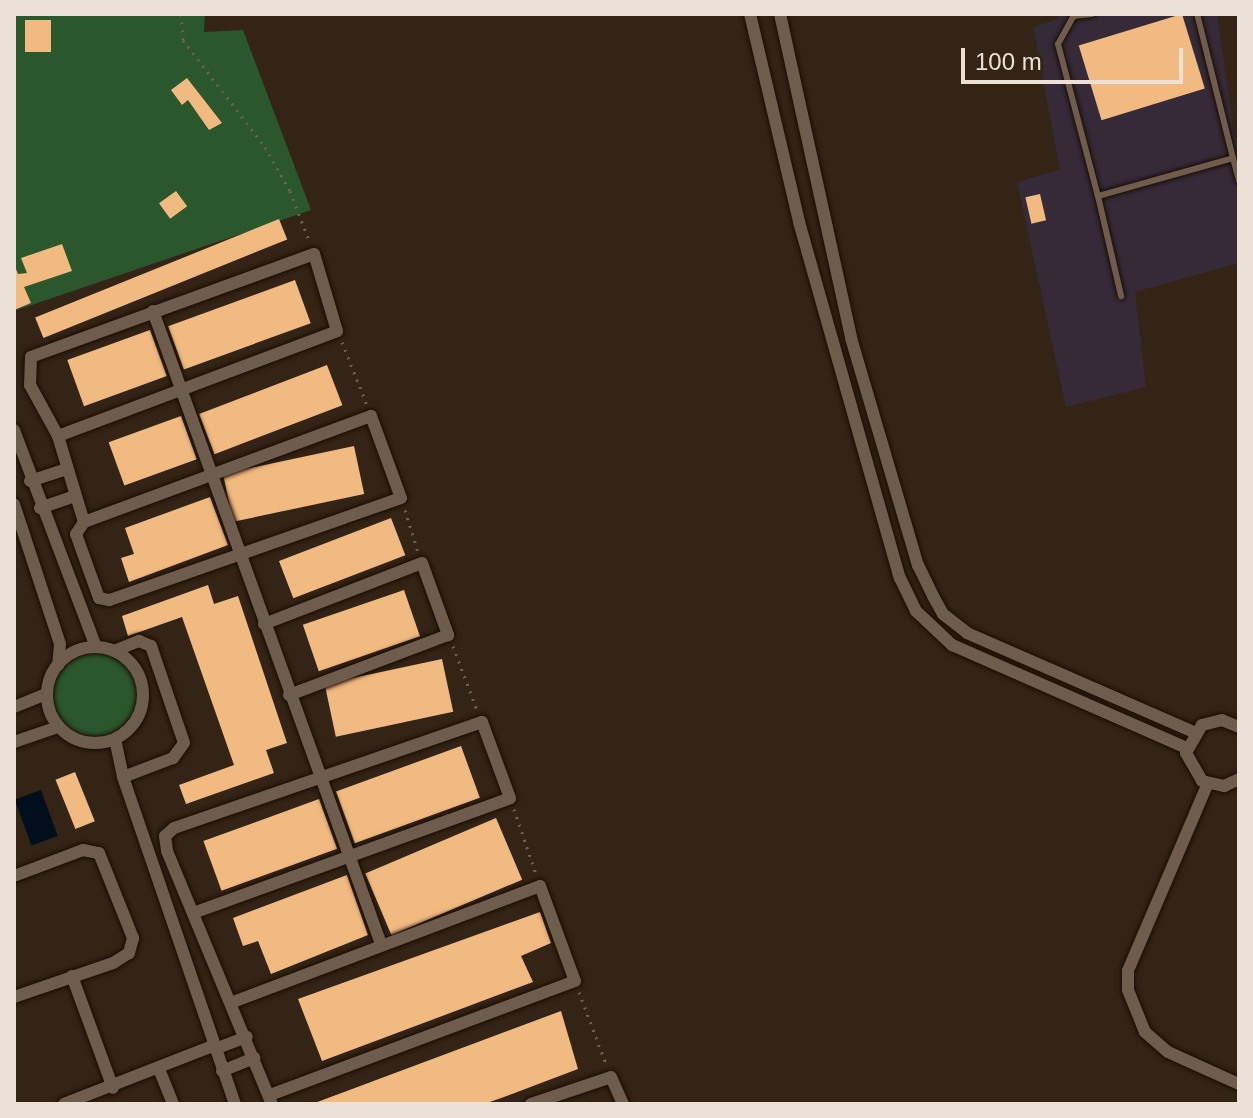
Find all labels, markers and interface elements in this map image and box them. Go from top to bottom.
scale bar [965,32,1187,82]
text: 100 m [975,48,1042,75]

